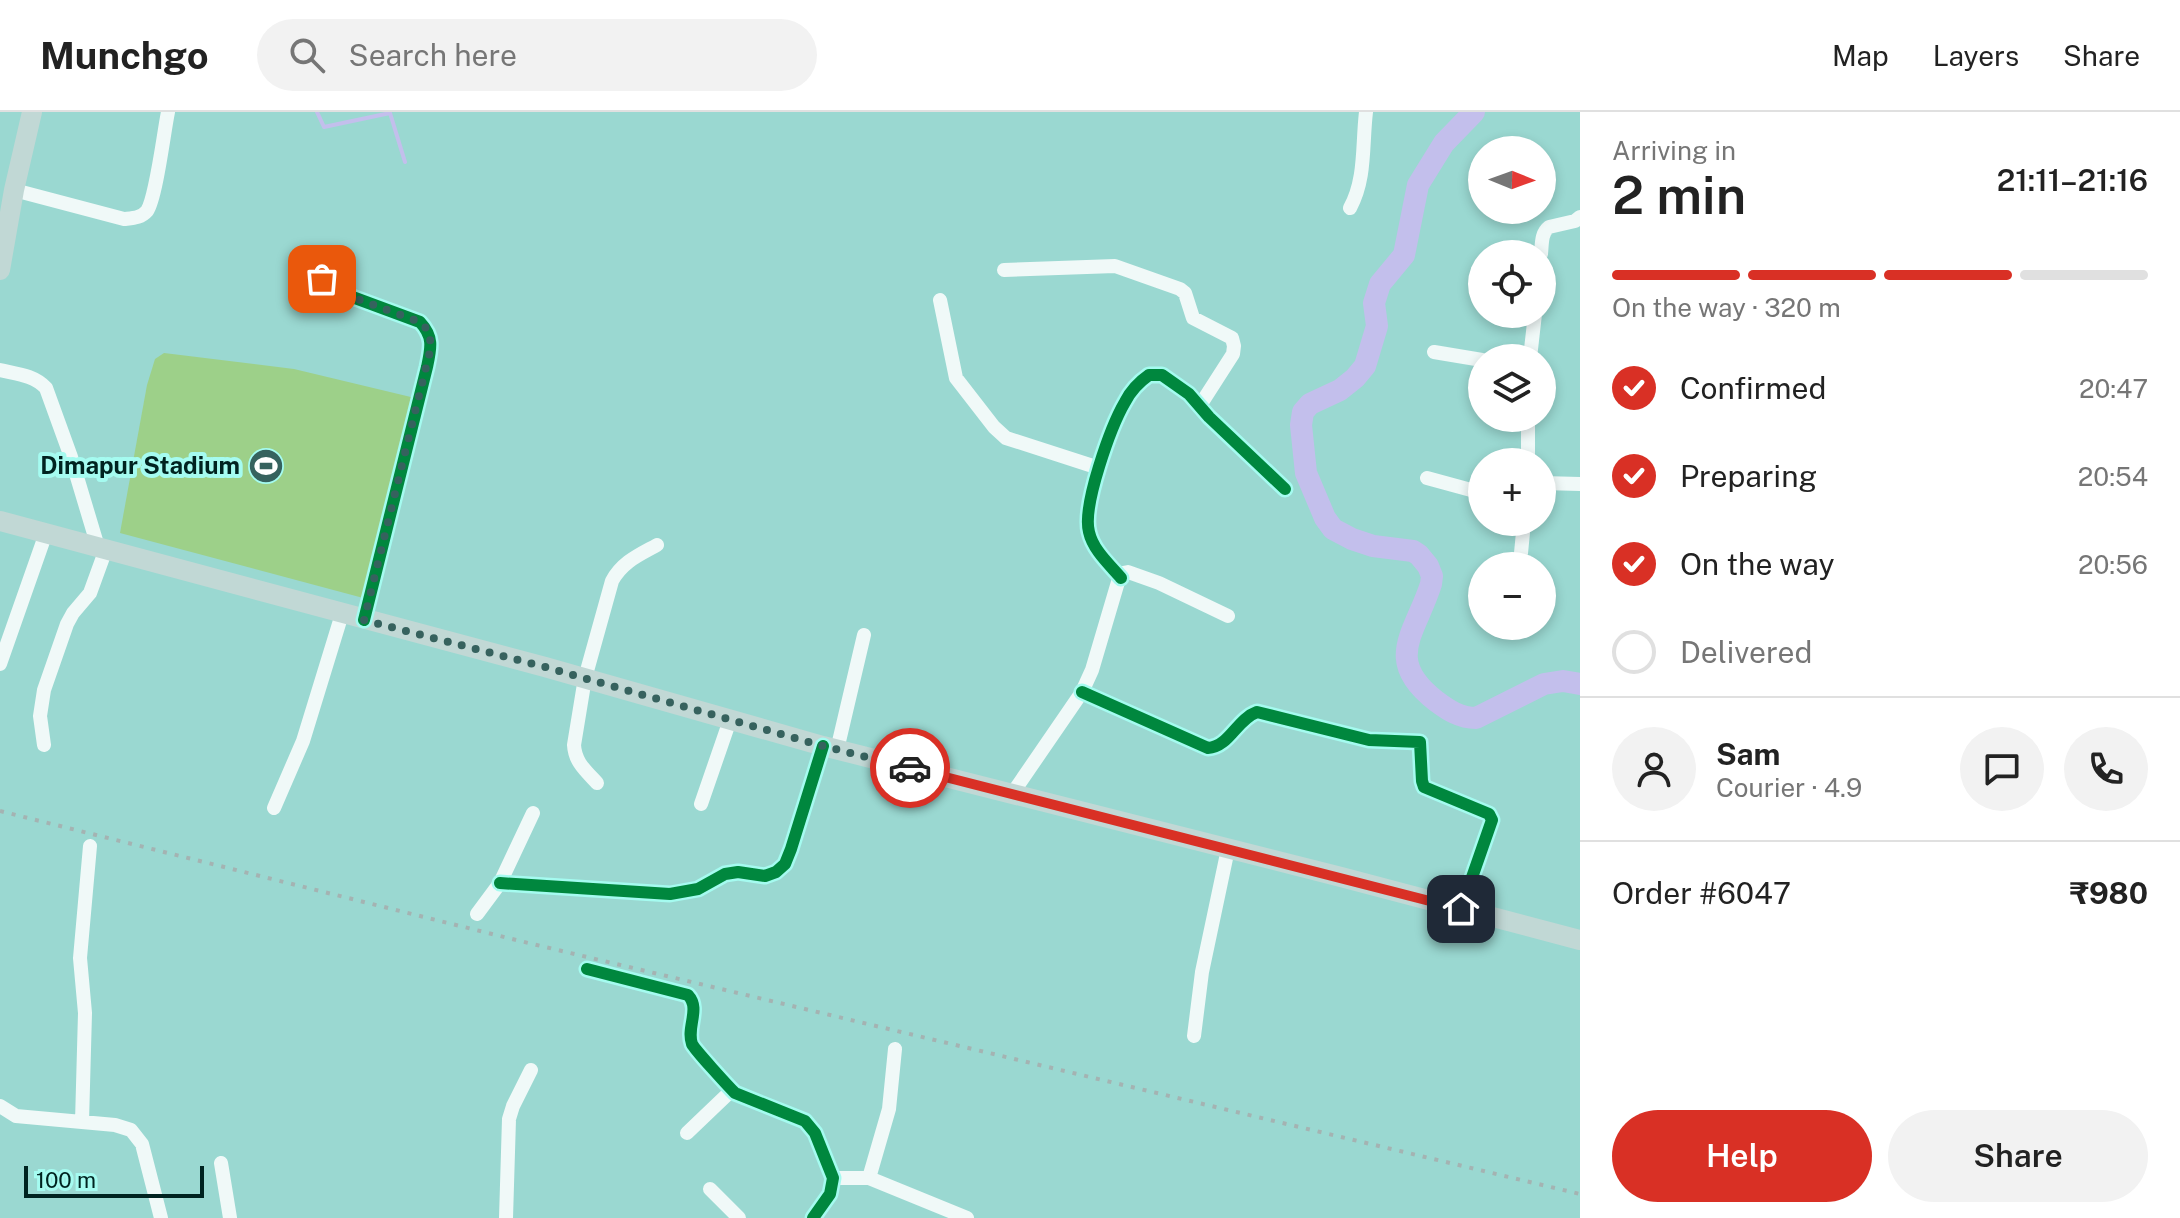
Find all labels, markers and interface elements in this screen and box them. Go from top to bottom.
search box [257,19,817,91]
text: Munchgo [40,33,209,78]
icon: search [285,33,329,77]
text: Search here [349,37,517,73]
text: Map [1832,39,1889,72]
text: Layers [1933,39,2019,72]
text: Share [2063,39,2140,72]
text: Arriving in [1612,135,1736,166]
north arrow [1468,136,1556,224]
map controls [1468,136,1556,640]
text: 21:11–21:16 [1997,162,2148,198]
text: 2 min [1612,165,1746,226]
button: locate [1468,240,1556,328]
pin [288,245,356,313]
icon: bag [300,257,344,301]
text: On the way · 320 m [1612,292,1841,323]
button: layers [1468,344,1556,432]
icon: check [1612,366,1656,410]
text: Confirmed [1680,370,1826,406]
text: 20:47 [2079,373,2148,404]
sports icon: Dimapur Stadium [247,447,285,485]
button: + [1468,448,1556,536]
place label: Dimapur Stadium [40,451,240,479]
icon: check [1612,454,1656,498]
text: Preparing [1680,458,1817,494]
text: 20:54 [2078,461,2148,492]
icon: check [1612,542,1656,586]
text: On the way [1680,546,1834,582]
text: 20:56 [2078,549,2148,580]
button: − [1468,552,1556,640]
text: Delivered [1680,634,1812,670]
button: person [1612,727,1696,811]
button: chat [1960,727,2044,811]
button: phone [2064,727,2148,811]
courier [870,728,950,808]
text: Sam [1716,736,1780,772]
icon: car [888,746,932,790]
text: Courier · 4.9 [1716,772,1862,803]
pin [1427,875,1495,943]
text: Order #6047 [1612,875,1791,911]
text: ₹980 [2070,875,2148,911]
icon: home [1439,887,1483,931]
button: Help [1612,1110,1872,1202]
button: Share [1888,1110,2148,1202]
scale bar [24,1162,204,1198]
text: 100 m [36,1167,96,1193]

